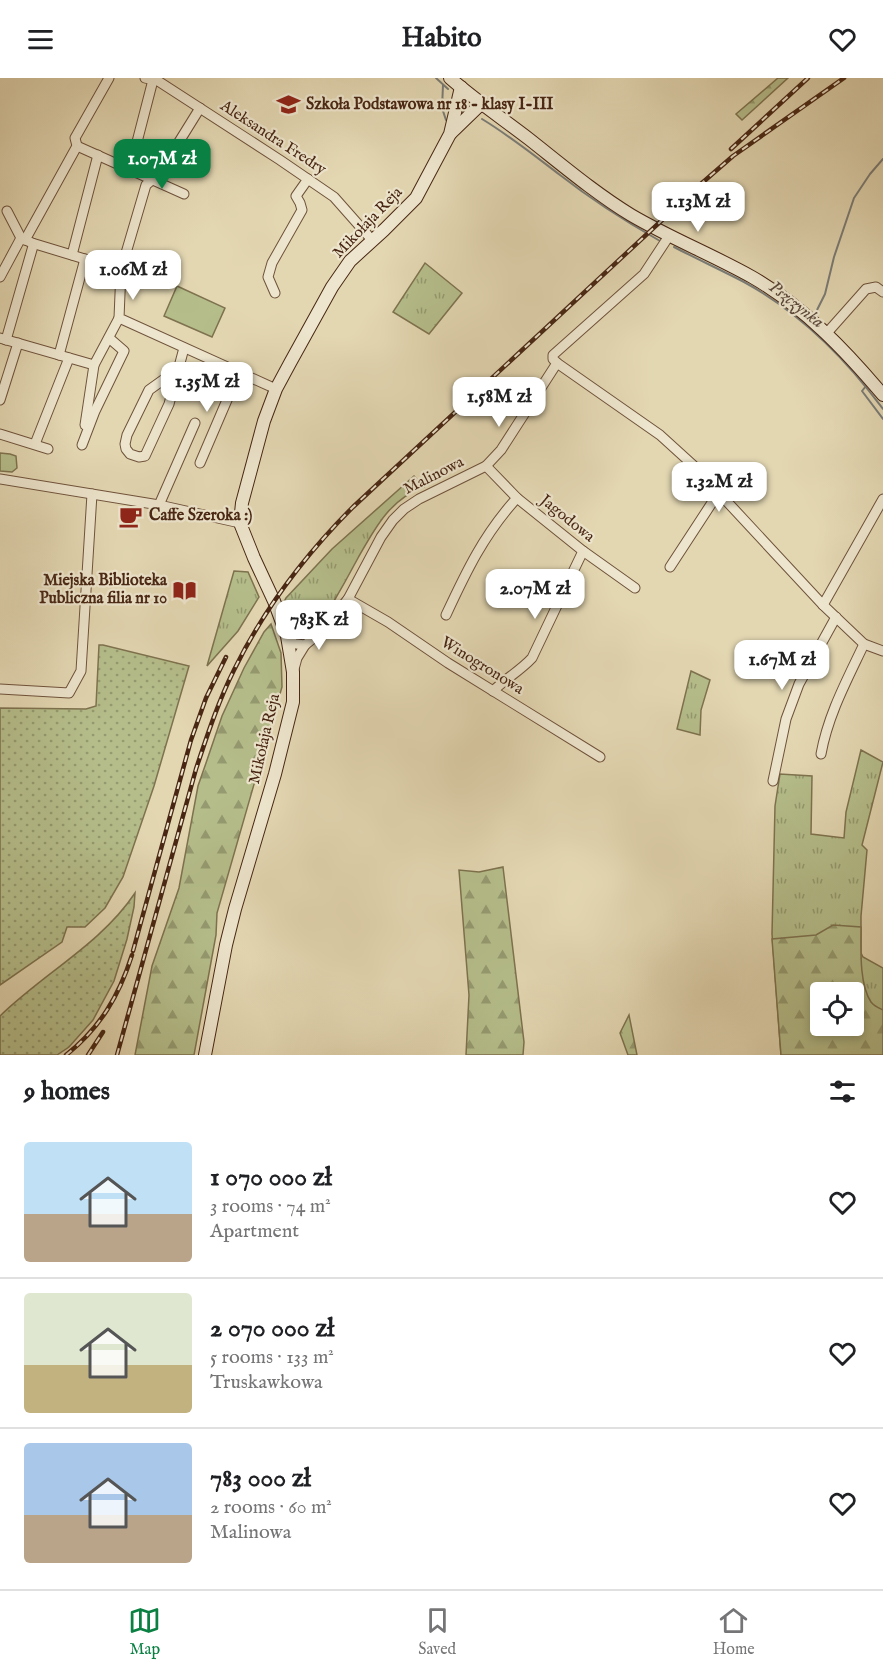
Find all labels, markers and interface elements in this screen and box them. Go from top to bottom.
text: Habito [401,22,482,56]
icon: menu [24,23,57,56]
icon: heart [826,23,859,56]
school or university icon: Szkoła Podstawowa nr 18 - klasy I-III [275,92,301,118]
place label: Szkoła Podstawowa nr 18 - klasy I-III [306,95,554,115]
street label: Aleksandra Fredry [215,96,330,180]
pin: 1.07M zł [100,139,224,190]
text: 1.07M zł [128,146,196,171]
pin: 1.13M zł [636,182,760,233]
street label: Mikołaja Reja [329,183,407,263]
text: 1.13M zł [666,189,730,214]
pin: 1.06M zł [71,250,195,301]
text: 1.06M zł [99,257,167,282]
water label: Pszczynka [764,276,828,334]
pin: 1.35M zł [145,362,269,413]
text: 1.35M zł [175,369,239,394]
pin: 1.58M zł [437,377,561,428]
text: 1.58M zł [467,384,531,409]
street label: Malinowa [400,452,468,500]
pin: 1.32M zł [657,462,781,513]
text: 1.32M zł [686,469,752,494]
street label: Jagodowa [534,490,598,547]
cafe icon: Caffe Szeroka :) [118,503,144,529]
place label: Caffe Szeroka :) [149,506,252,526]
pin: 2.07M zł [473,569,597,620]
place label: Miejska Biblioteka Publiczna filia nr 10 [39,571,168,609]
text: 2.07M zł [500,576,570,601]
library icon: Miejska Biblioteka Publiczna filia nr 10 [172,577,198,603]
pin: 783K zł [264,600,374,651]
text: 783K zł [290,607,348,632]
street label: Winogronowa [437,633,527,699]
pin: 1.67M zł [720,640,844,691]
text: 1.67M zł [748,647,816,672]
street label: Mikołaja Reja [245,692,285,786]
map controls [810,982,864,1036]
button: locate [810,982,864,1036]
text: 9 homes [24,1075,110,1108]
icon: filters [826,1075,859,1108]
text: 1 070 000 zł [210,1161,332,1194]
icon: home [72,1166,144,1238]
icon: heart [826,1186,859,1219]
text: 3 rooms · 74 m² [210,1194,331,1219]
text: Apartment [210,1219,299,1244]
text: 2 070 000 zł [210,1312,334,1345]
icon: home [72,1317,144,1389]
icon: heart [826,1337,859,1370]
text: 5 rooms · 133 m² [210,1345,334,1370]
text: Truskawkowa [210,1370,323,1395]
text: 783 000 zł [210,1462,311,1495]
icon: home [72,1467,144,1539]
icon: heart [826,1487,859,1520]
text: 2 rooms · 60 m² [210,1495,332,1520]
text: Malinowa [210,1520,291,1545]
tab: Map [128,1604,161,1660]
tab: Saved [418,1604,456,1660]
tab: Home [713,1604,755,1660]

